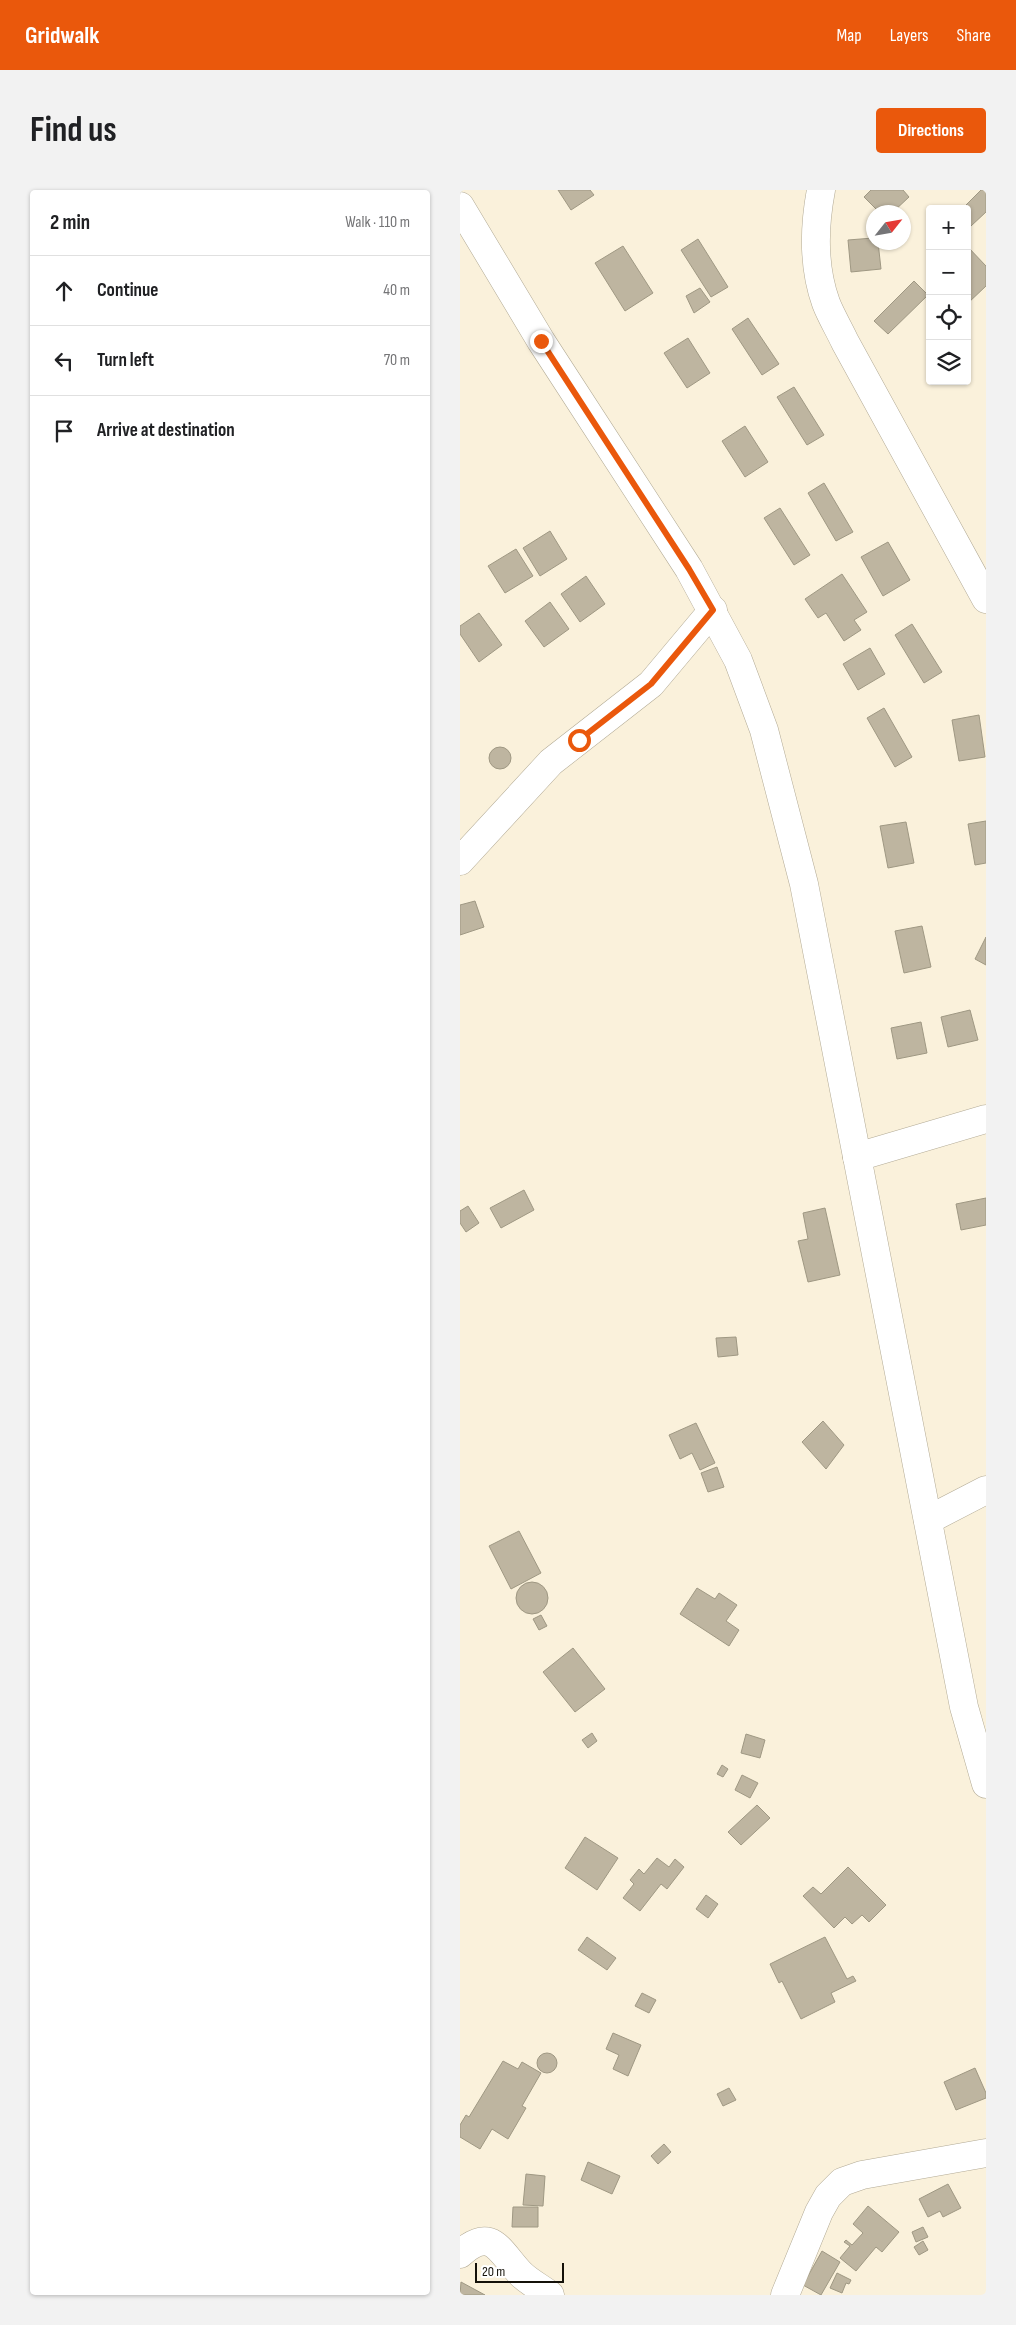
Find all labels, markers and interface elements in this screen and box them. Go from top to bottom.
text: Gridwalk [25,21,99,50]
text: Map [837,25,862,46]
text: Layers [890,25,929,46]
text: Share [957,25,991,46]
button: Directions [876,108,986,153]
text: Find us [30,109,117,152]
north arrow [866,205,911,250]
map controls [926,205,971,385]
button: + [926,205,971,250]
text: 2 min [50,210,90,235]
text: Walk · 110 m [345,213,410,232]
button: − [926,250,971,295]
icon: ahead [50,277,78,305]
text: Continue [97,279,158,302]
text: 40 m [383,281,410,300]
button: locate [926,295,971,340]
route end [530,330,553,353]
button: layers [926,340,971,385]
icon: left [50,347,78,375]
text: Turn left [97,349,154,372]
text: 70 m [384,351,410,370]
icon: arrive [50,417,78,445]
text: Arrive at destination [97,419,235,442]
route start [568,729,591,752]
scale bar [475,2260,564,2283]
text: 20 m [482,2263,505,2280]

